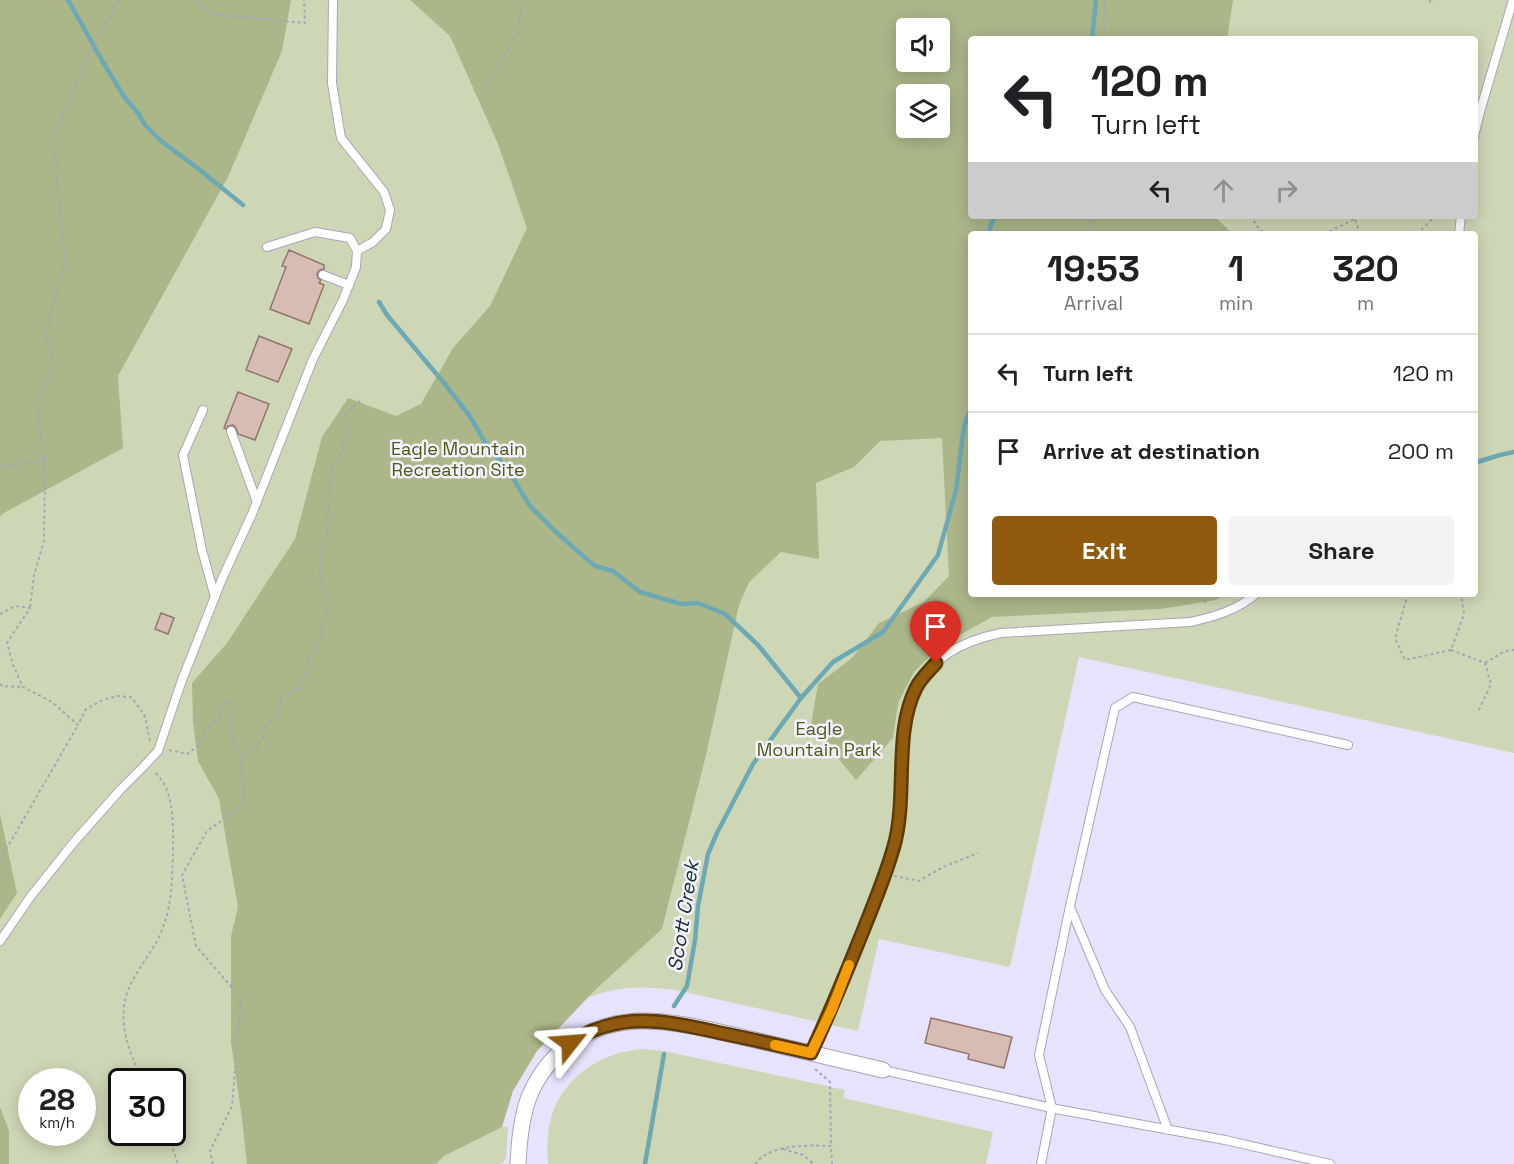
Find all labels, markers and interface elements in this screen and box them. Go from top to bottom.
map controls [896,18,950,138]
button: sound [896,18,950,72]
text: 120 m [1091,55,1209,108]
icon: left [992,60,1070,138]
button: layers [896,84,950,138]
text: Turn left [1091,107,1201,142]
icon: left [1144,174,1177,207]
icon: ahead [1207,174,1240,207]
icon: right [1270,174,1303,207]
text: 19:53 [1047,246,1140,292]
text: 1 [1228,246,1244,292]
text: 320 [1332,246,1399,292]
text: Arrival [1064,290,1123,316]
text: min [1219,290,1253,316]
text: m [1357,290,1374,316]
icon: left [992,357,1025,390]
text: Turn left [1043,359,1133,387]
text: 120 m [1393,359,1454,387]
icon: arrive [992,435,1025,468]
park label: Eagle Mountain Recreation Site [391,437,525,481]
text: Arrive at destination [1043,437,1260,465]
text: 200 m [1388,437,1454,465]
button: Exit [992,516,1217,585]
button: Share [1229,516,1454,585]
pin [910,601,961,663]
icon: arrive [919,610,952,643]
park label: Eagle Mountain Park [757,717,882,761]
water label: Scott Creek [661,857,705,973]
position arrow [538,1011,602,1075]
speed limit sign: 30 [108,1068,186,1146]
text: 28 [39,1080,75,1119]
text: km/h [39,1113,75,1132]

